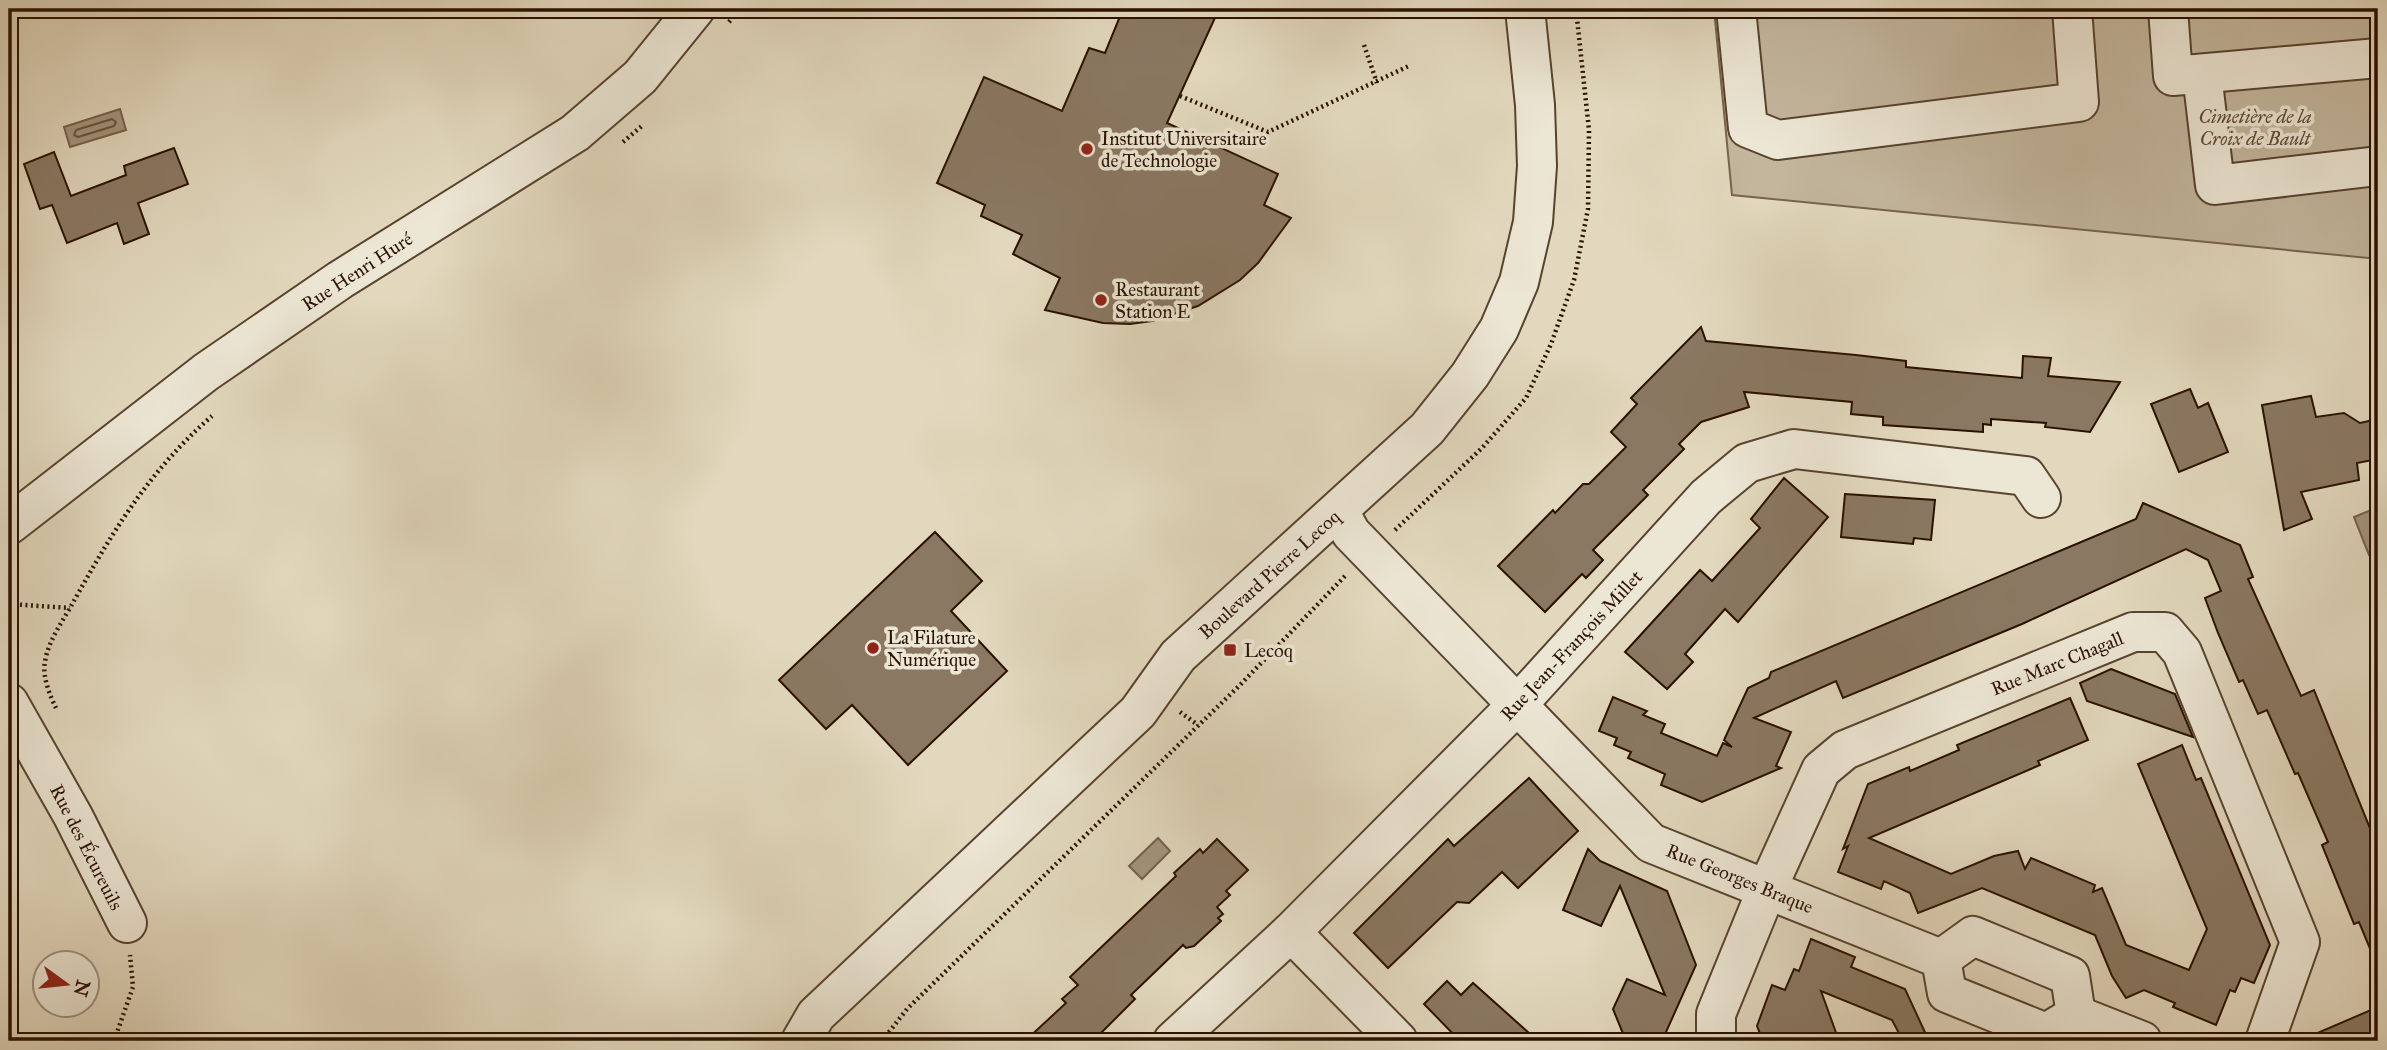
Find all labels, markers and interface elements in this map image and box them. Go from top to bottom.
park label: Cimetière de la Croix de Bault [2198,105,2312,150]
place label: Institut Universitaire de Technologie [1101,127,1267,173]
marker: Institut Universitaire de Technologie [1079,141,1095,157]
street label: Rue Henri Huré [298,227,417,316]
place label: Restaurant Station E [1115,278,1200,323]
marker: Restaurant Station E [1093,292,1109,308]
street label: Boulevard Pierre Lecoq [1194,504,1346,645]
street label: Rue Jean-François Millet [1496,565,1648,726]
place label: La Filature Numérique [887,626,976,672]
street label: Rue Marc Chagall [1988,626,2128,701]
place label: Lecoq [1244,639,1294,663]
marker: La Filature Numérique [865,640,881,656]
marker: Lecoq [1222,642,1238,658]
street label: Rue des Écureuils [45,780,129,914]
street label: Rue Georges Braque [1663,838,1817,919]
north arrow [32,948,102,1018]
text: N [69,978,95,999]

